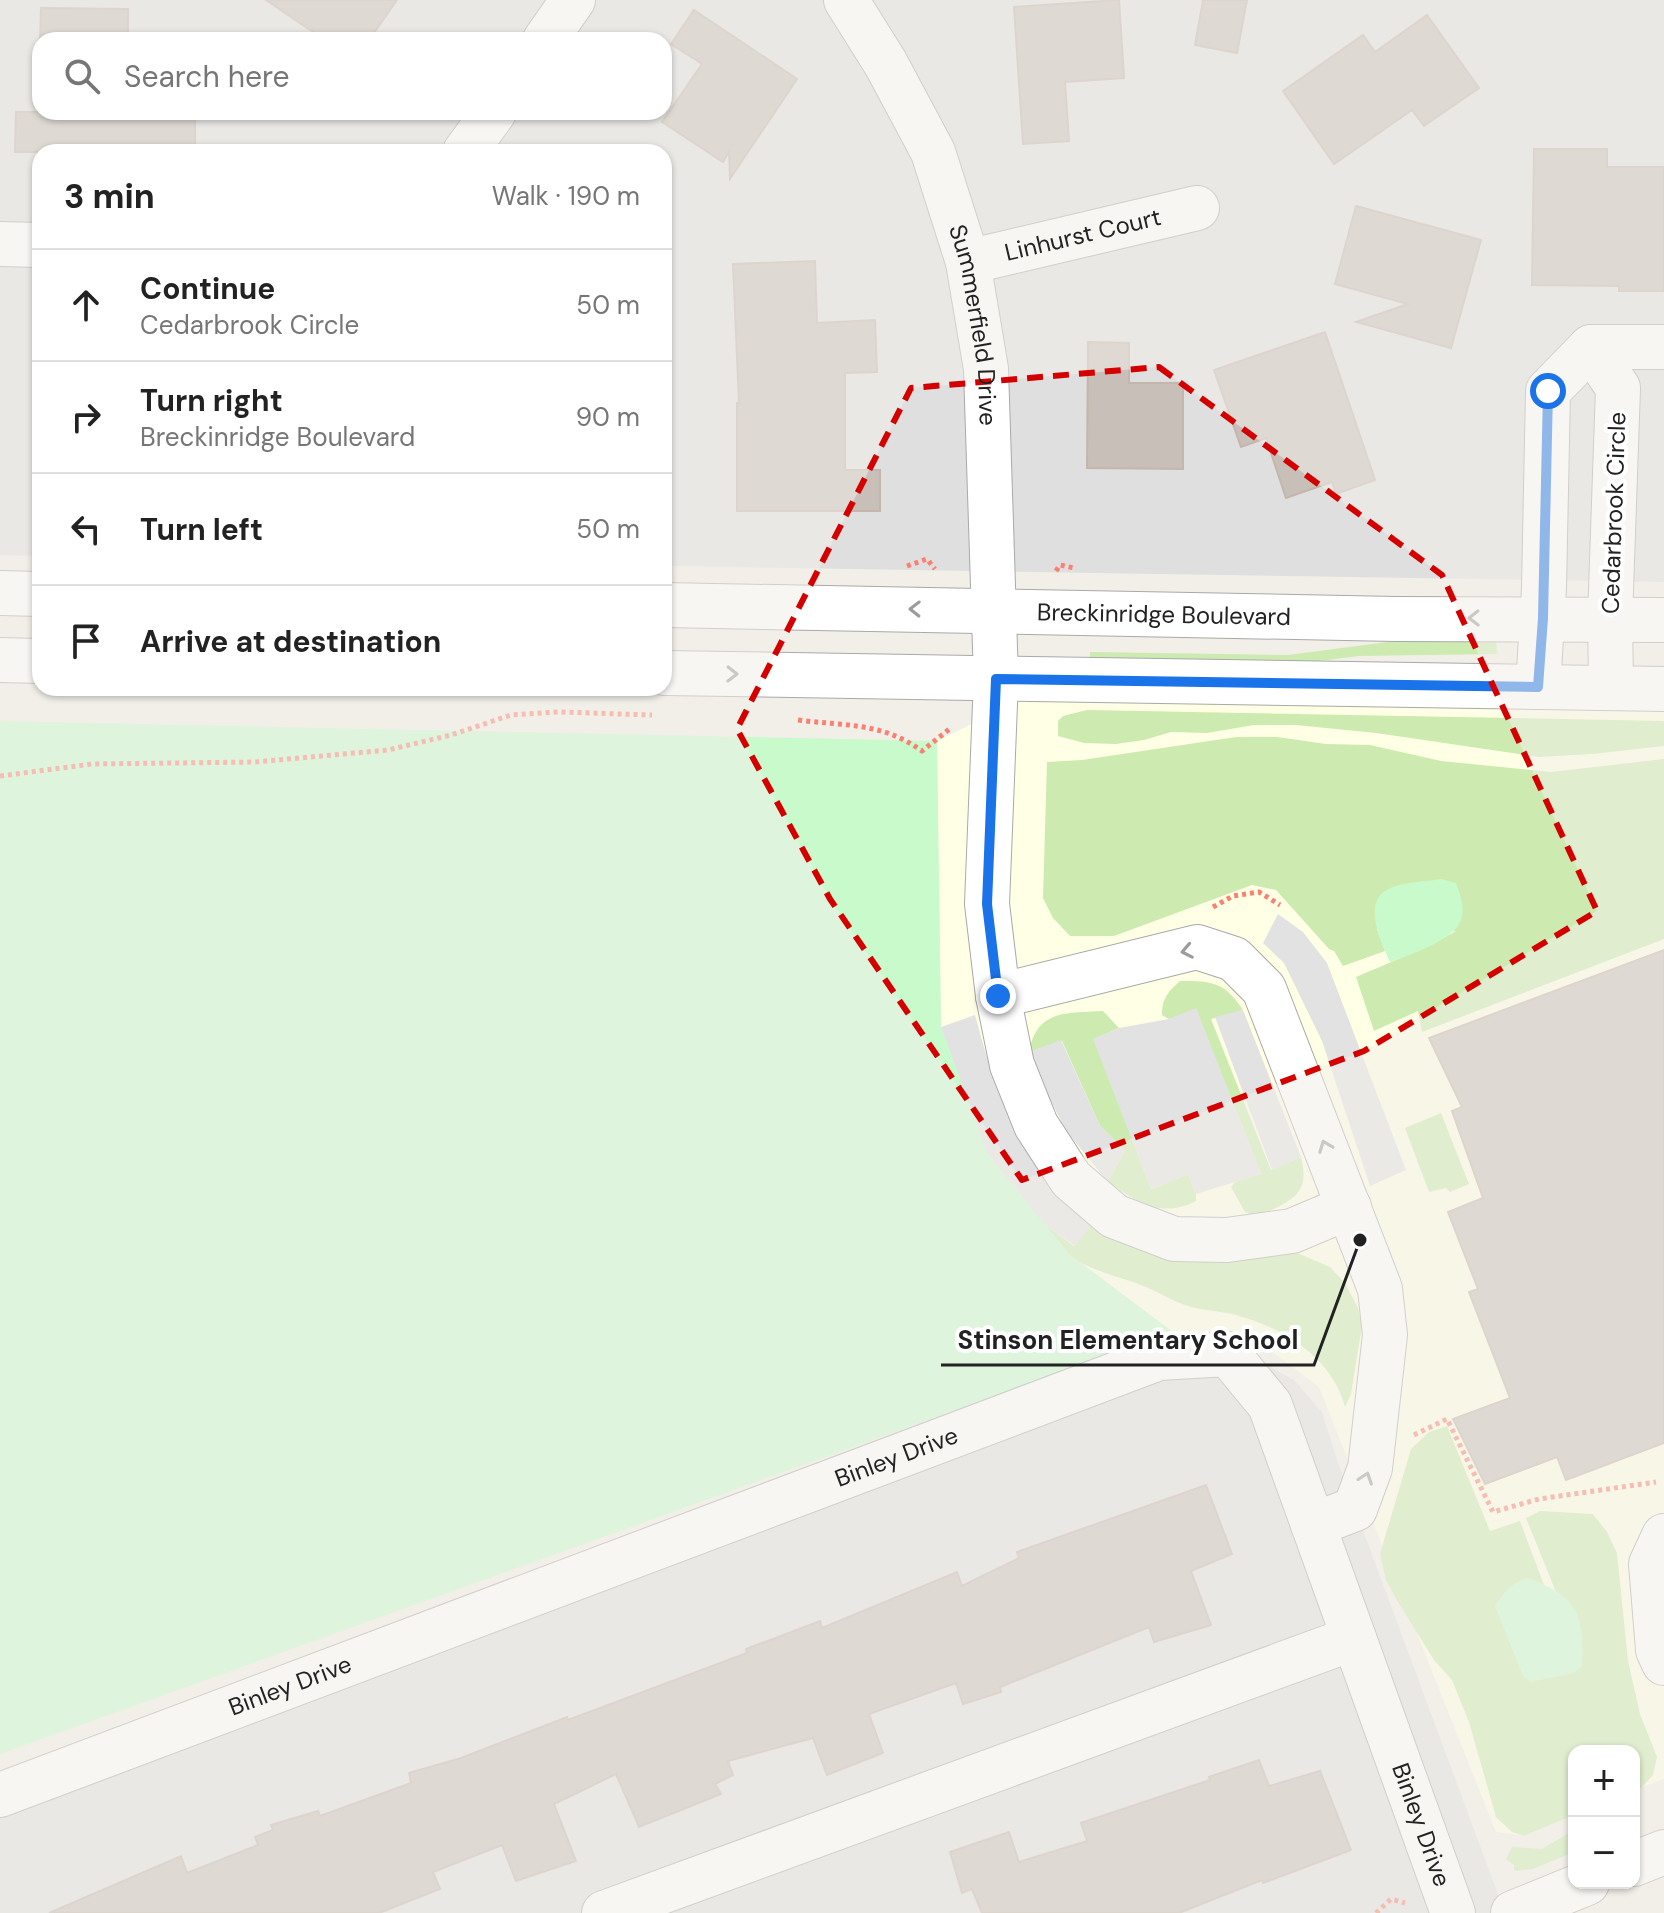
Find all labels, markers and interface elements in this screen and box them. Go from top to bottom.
search box [32,32,672,120]
icon: search [60,54,104,98]
text: Search here [124,57,290,96]
text: 3 min [64,174,155,219]
text: Walk · 190 m [492,179,640,213]
street label: Linhurst Court [1002,201,1164,268]
street label: Summerfield Drive [942,220,1004,426]
text: Continue [140,269,275,308]
icon: ahead [64,283,108,327]
text: 50 m [576,288,640,322]
text: Cedarbrook Circle [140,308,359,342]
route start [1530,373,1566,409]
text: Turn right [140,381,283,420]
icon: right [64,395,108,439]
text: 90 m [576,400,640,434]
street label: Cedarbrook Circle [1594,411,1633,615]
text: Breckinridge Boulevard [140,420,415,454]
icon: left [64,507,108,551]
text: Turn left [140,510,263,549]
text: 50 m [576,512,640,546]
street label: Breckinridge Boulevard [1037,596,1291,632]
one-way arrow [908,600,921,618]
one-way arrow [1467,609,1480,627]
icon: arrive [64,619,108,663]
text: Arrive at destination [140,622,441,661]
one-way arrow [726,665,739,683]
one-way arrow [1180,942,1194,959]
route end [980,978,1016,1014]
one-way arrow [1318,1140,1335,1154]
callout: Stinson Elementary School [941,1315,1314,1365]
text: Stinson Elementary School [957,1323,1299,1357]
street label: Binley Drive [830,1419,962,1494]
one-way arrow [1356,1471,1372,1485]
street label: Binley Drive [224,1648,356,1722]
map controls [1568,1745,1640,1889]
button: + [1568,1745,1640,1817]
street label: Binley Drive [1385,1759,1458,1891]
button: − [1568,1817,1640,1889]

